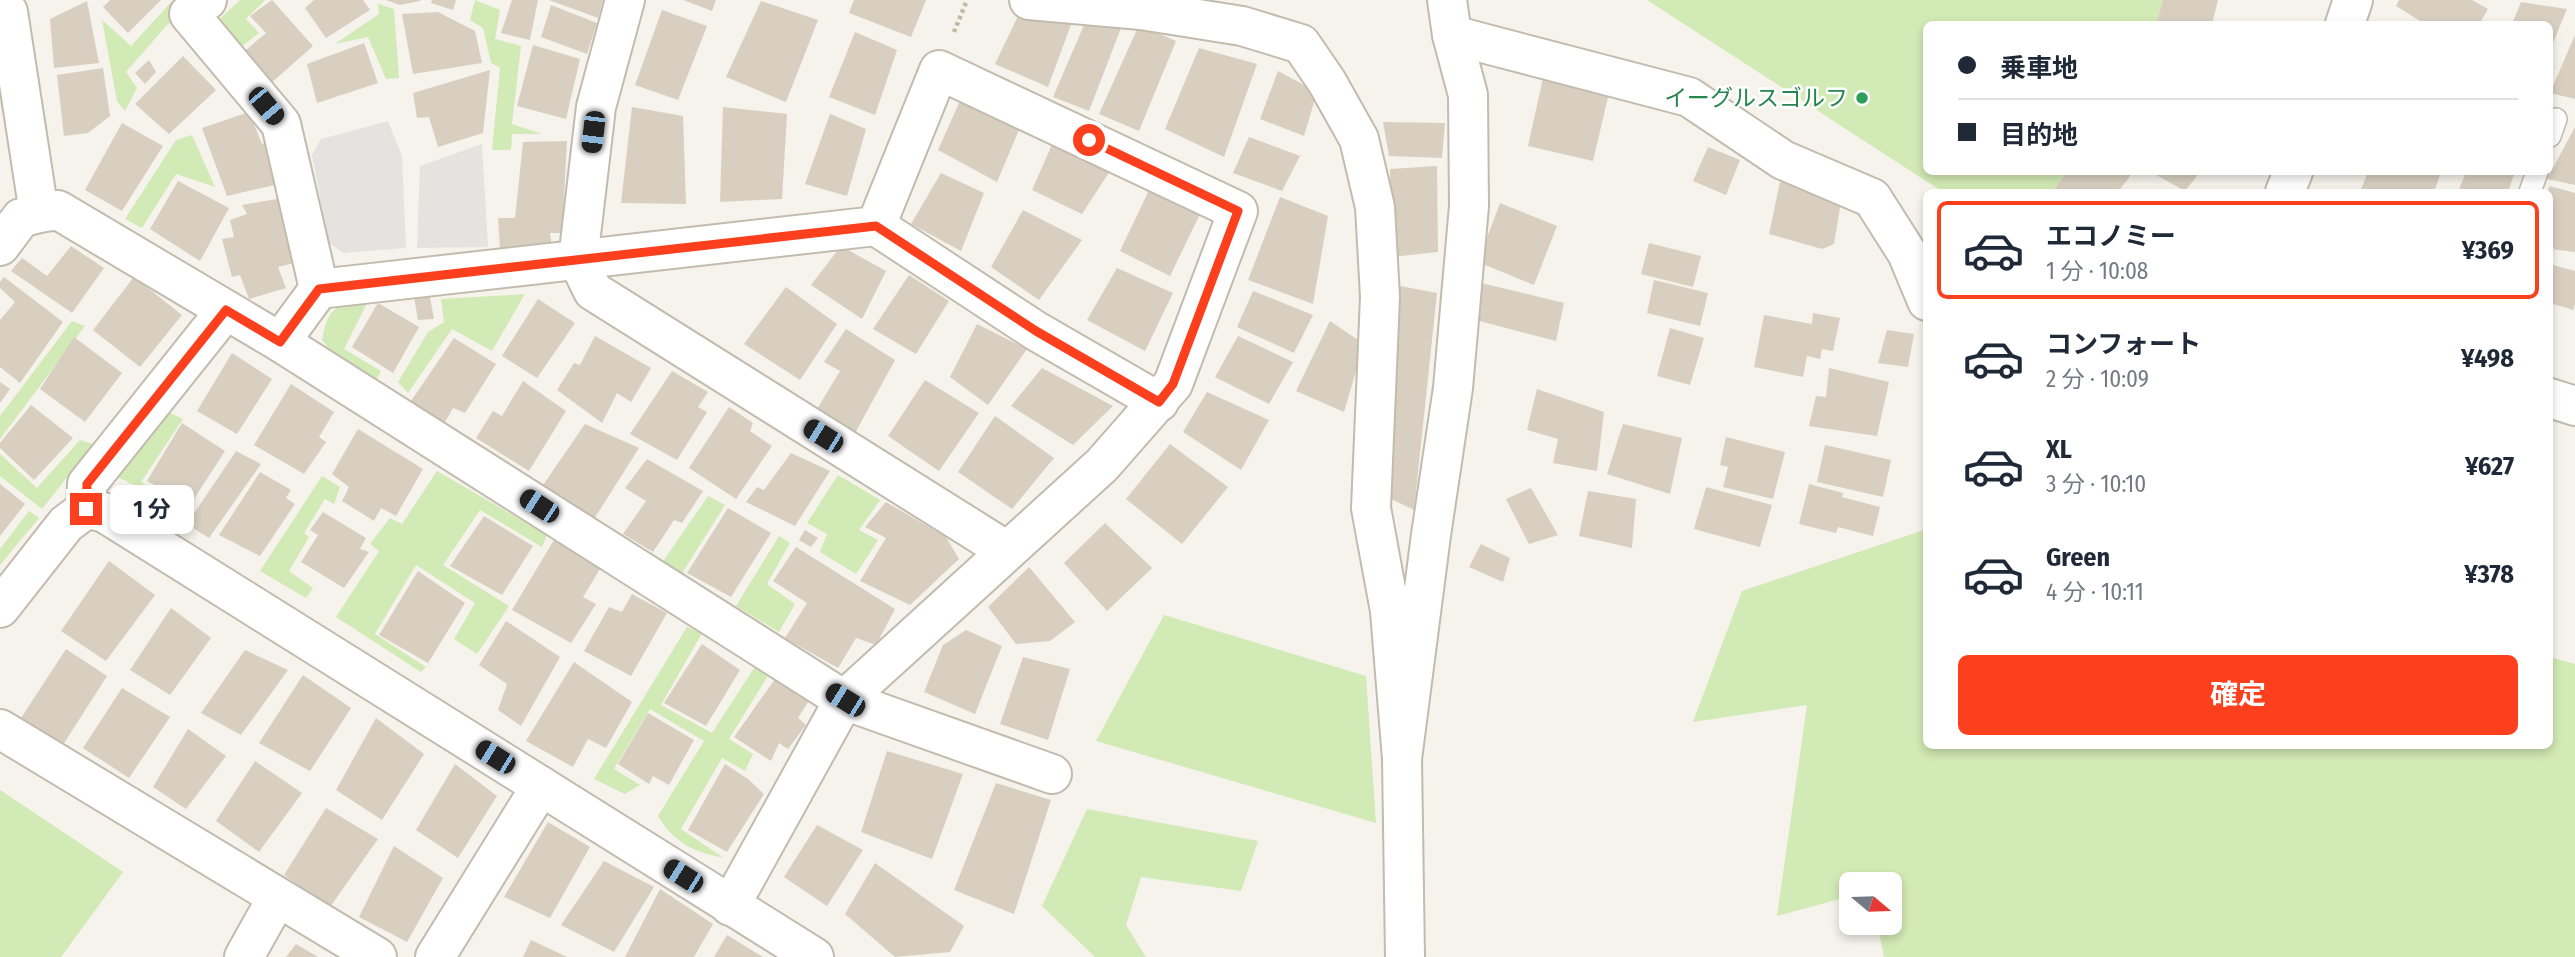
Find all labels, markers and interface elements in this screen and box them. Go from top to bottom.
text: 乗車地 [2000,53,2078,84]
car [245,83,288,129]
place label: イーグルスゴルフ [1664,84,1848,112]
marker: イーグルスゴルフ [1854,90,1870,106]
car [581,110,606,154]
text: 目的地 [2000,120,2078,151]
route start [1073,124,1105,156]
icon: car [1962,219,2025,282]
text: エコノミー [2046,221,2176,252]
text: ¥369 [2462,235,2514,266]
text: 1 分 · 10:08 [2046,257,2148,285]
icon: car [1962,327,2025,390]
text: コンフォート [2046,329,2201,360]
text: ¥498 [2461,343,2514,374]
text: 2 分 · 10:09 [2046,365,2149,393]
car [800,416,847,456]
text: XL [2046,434,2072,465]
icon: car [1962,435,2025,498]
text: ¥627 [2465,451,2514,482]
text: 3 分 · 10:10 [2046,470,2146,498]
callout: 1 分 [110,484,194,534]
car [516,486,563,526]
route end [70,493,102,525]
text: 1 分 [133,495,171,523]
text: Green [2046,542,2110,573]
icon: car [1962,543,2025,606]
text: ¥378 [2464,559,2514,590]
text: 4 分 · 10:11 [2046,578,2144,606]
button: 確定 [1958,655,2518,735]
car [822,680,869,720]
car [472,737,519,777]
car [660,856,707,896]
north arrow [1839,872,1902,934]
map controls [1839,872,1902,935]

